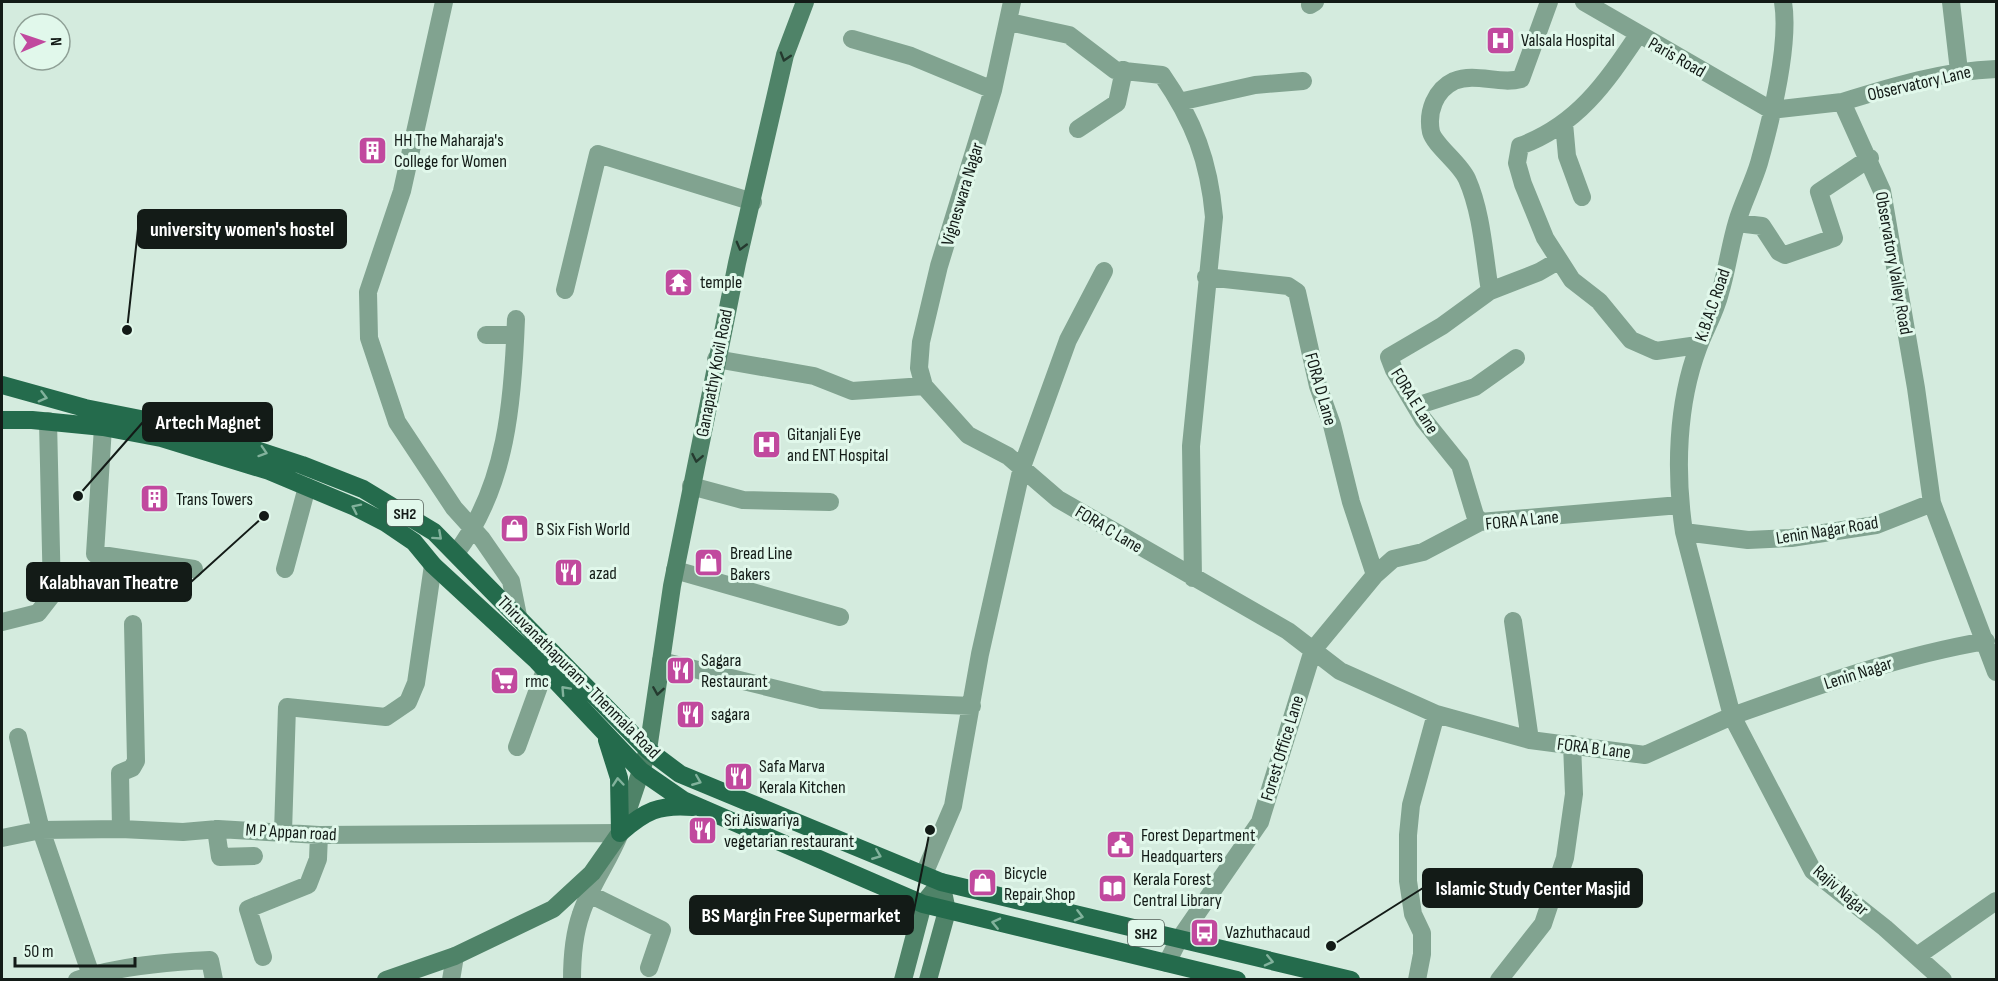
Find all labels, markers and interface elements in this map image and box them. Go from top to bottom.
north arrow [12,12,72,72]
hospital icon: Valsala Hospital [1484,24,1516,56]
place label: Valsala Hospital [1521,30,1615,51]
street label: Paris Road [1645,33,1709,82]
text: N [46,37,65,46]
one-way arrow [780,51,793,62]
street label: Observatory Lane [1865,61,1973,106]
place label: HH The Maharaja's College for Women [394,130,507,172]
building icon: HH The Maharaja's College for Women [357,134,389,166]
street label: Vigneswara Nagar [937,140,988,248]
street label: Observatory Valley Road [1871,190,1916,336]
callout: university women's hostel [138,210,346,248]
text: university women's hostel [150,218,334,242]
one-way arrow [736,241,748,251]
temple icon: temple [663,266,695,298]
street label: K.B.A.C Road [1690,266,1735,344]
place label: temple [700,272,742,293]
street label: Ganapathy Kovil Road [692,308,737,439]
street label: FORA D Lane [1300,350,1341,428]
street label: FORA E Lane [1386,365,1443,438]
one-way arrow [38,389,48,402]
callout: Artech Magnet [143,403,272,441]
text: Artech Magnet [154,411,261,435]
place label: Gitanjali Eye and ENT Hospital [787,424,888,466]
hospital icon: Gitanjali Eye and ENT Hospital [750,428,782,460]
one-way arrow [257,445,268,458]
one-way arrow [691,453,704,463]
building icon: Trans Towers [139,483,171,515]
place label: Trans Towers [176,489,253,510]
road number: SH2 [387,500,423,526]
street label: FORA C Lane [1071,501,1146,558]
one-way arrow [352,503,363,515]
street label: FORA A Lane [1484,506,1560,535]
street label: Lenin Nagar Road [1774,512,1880,549]
shop icon: B Six Fish World [499,513,531,545]
place label: B Six Fish World [536,519,630,540]
one-way arrow [431,529,442,540]
place label: Bread Line Bakers [730,543,792,585]
shop icon: Bread Line Bakers [693,547,725,579]
restaurant icon: azad [552,557,584,589]
callout: Kalabhavan Theatre [27,563,191,601]
place label: azad [589,563,617,584]
text: Kalabhavan Theatre [39,571,179,595]
street label: Thiruvanathapuram - Thenmala Road [493,592,664,763]
place label: Sagara Restaurant [701,650,768,692]
street label: Lenin Nagar [1821,653,1895,694]
restaurant icon: Sagara Restaurant [664,654,696,686]
supermarket icon: rmc [488,665,520,697]
place label: rmc [525,671,549,692]
one-way arrow [561,687,572,698]
one-way arrow [652,687,664,696]
street label: Forest Office Lane [1256,693,1308,803]
restaurant icon: sagara [674,698,706,730]
place label: sagara [711,704,750,725]
street label: FORA B Lane [1556,734,1632,763]
place label: Safa Marva Kerala Kitchen [759,756,846,798]
restaurant icon: Safa Marva Kerala Kitchen [722,760,754,792]
one-way arrow [691,774,702,786]
one-way arrow [612,777,625,786]
place label: Sri Aiswariya vegetarian restaurant [724,810,855,852]
restaurant icon: Sri Aiswariya vegetarian restaurant [687,814,719,846]
street label: M P Appan road [245,820,337,845]
place label: Forest Department Headquarters [1141,825,1256,867]
public building icon: Forest Department Headquarters [1104,829,1136,861]
one-way arrow [871,848,882,860]
street label: Rajiv Nagar [1809,861,1873,920]
place label: Bicycle Repair Shop [1004,863,1075,905]
shop icon: Bicycle Repair Shop [967,867,999,899]
place label: Kerala Forest Central Library [1133,869,1222,911]
callout: Islamic Study Center Masjid [1423,869,1642,907]
library icon: Kerala Forest Central Library [1096,873,1128,905]
text: Islamic Study Center Masjid [1435,877,1631,901]
callout: BS Margin Free Supermarket [690,896,913,934]
text: BS Margin Free Supermarket [702,904,901,928]
one-way arrow [1074,909,1084,922]
bus stop icon: Vazhuthacaud [1188,916,1220,948]
one-way arrow [991,918,1001,931]
road number: SH2 [1128,920,1164,946]
place label: Vazhuthacaud [1225,922,1310,943]
scale bar [15,930,135,968]
text: 50 m [24,941,54,962]
one-way arrow [1264,954,1274,967]

